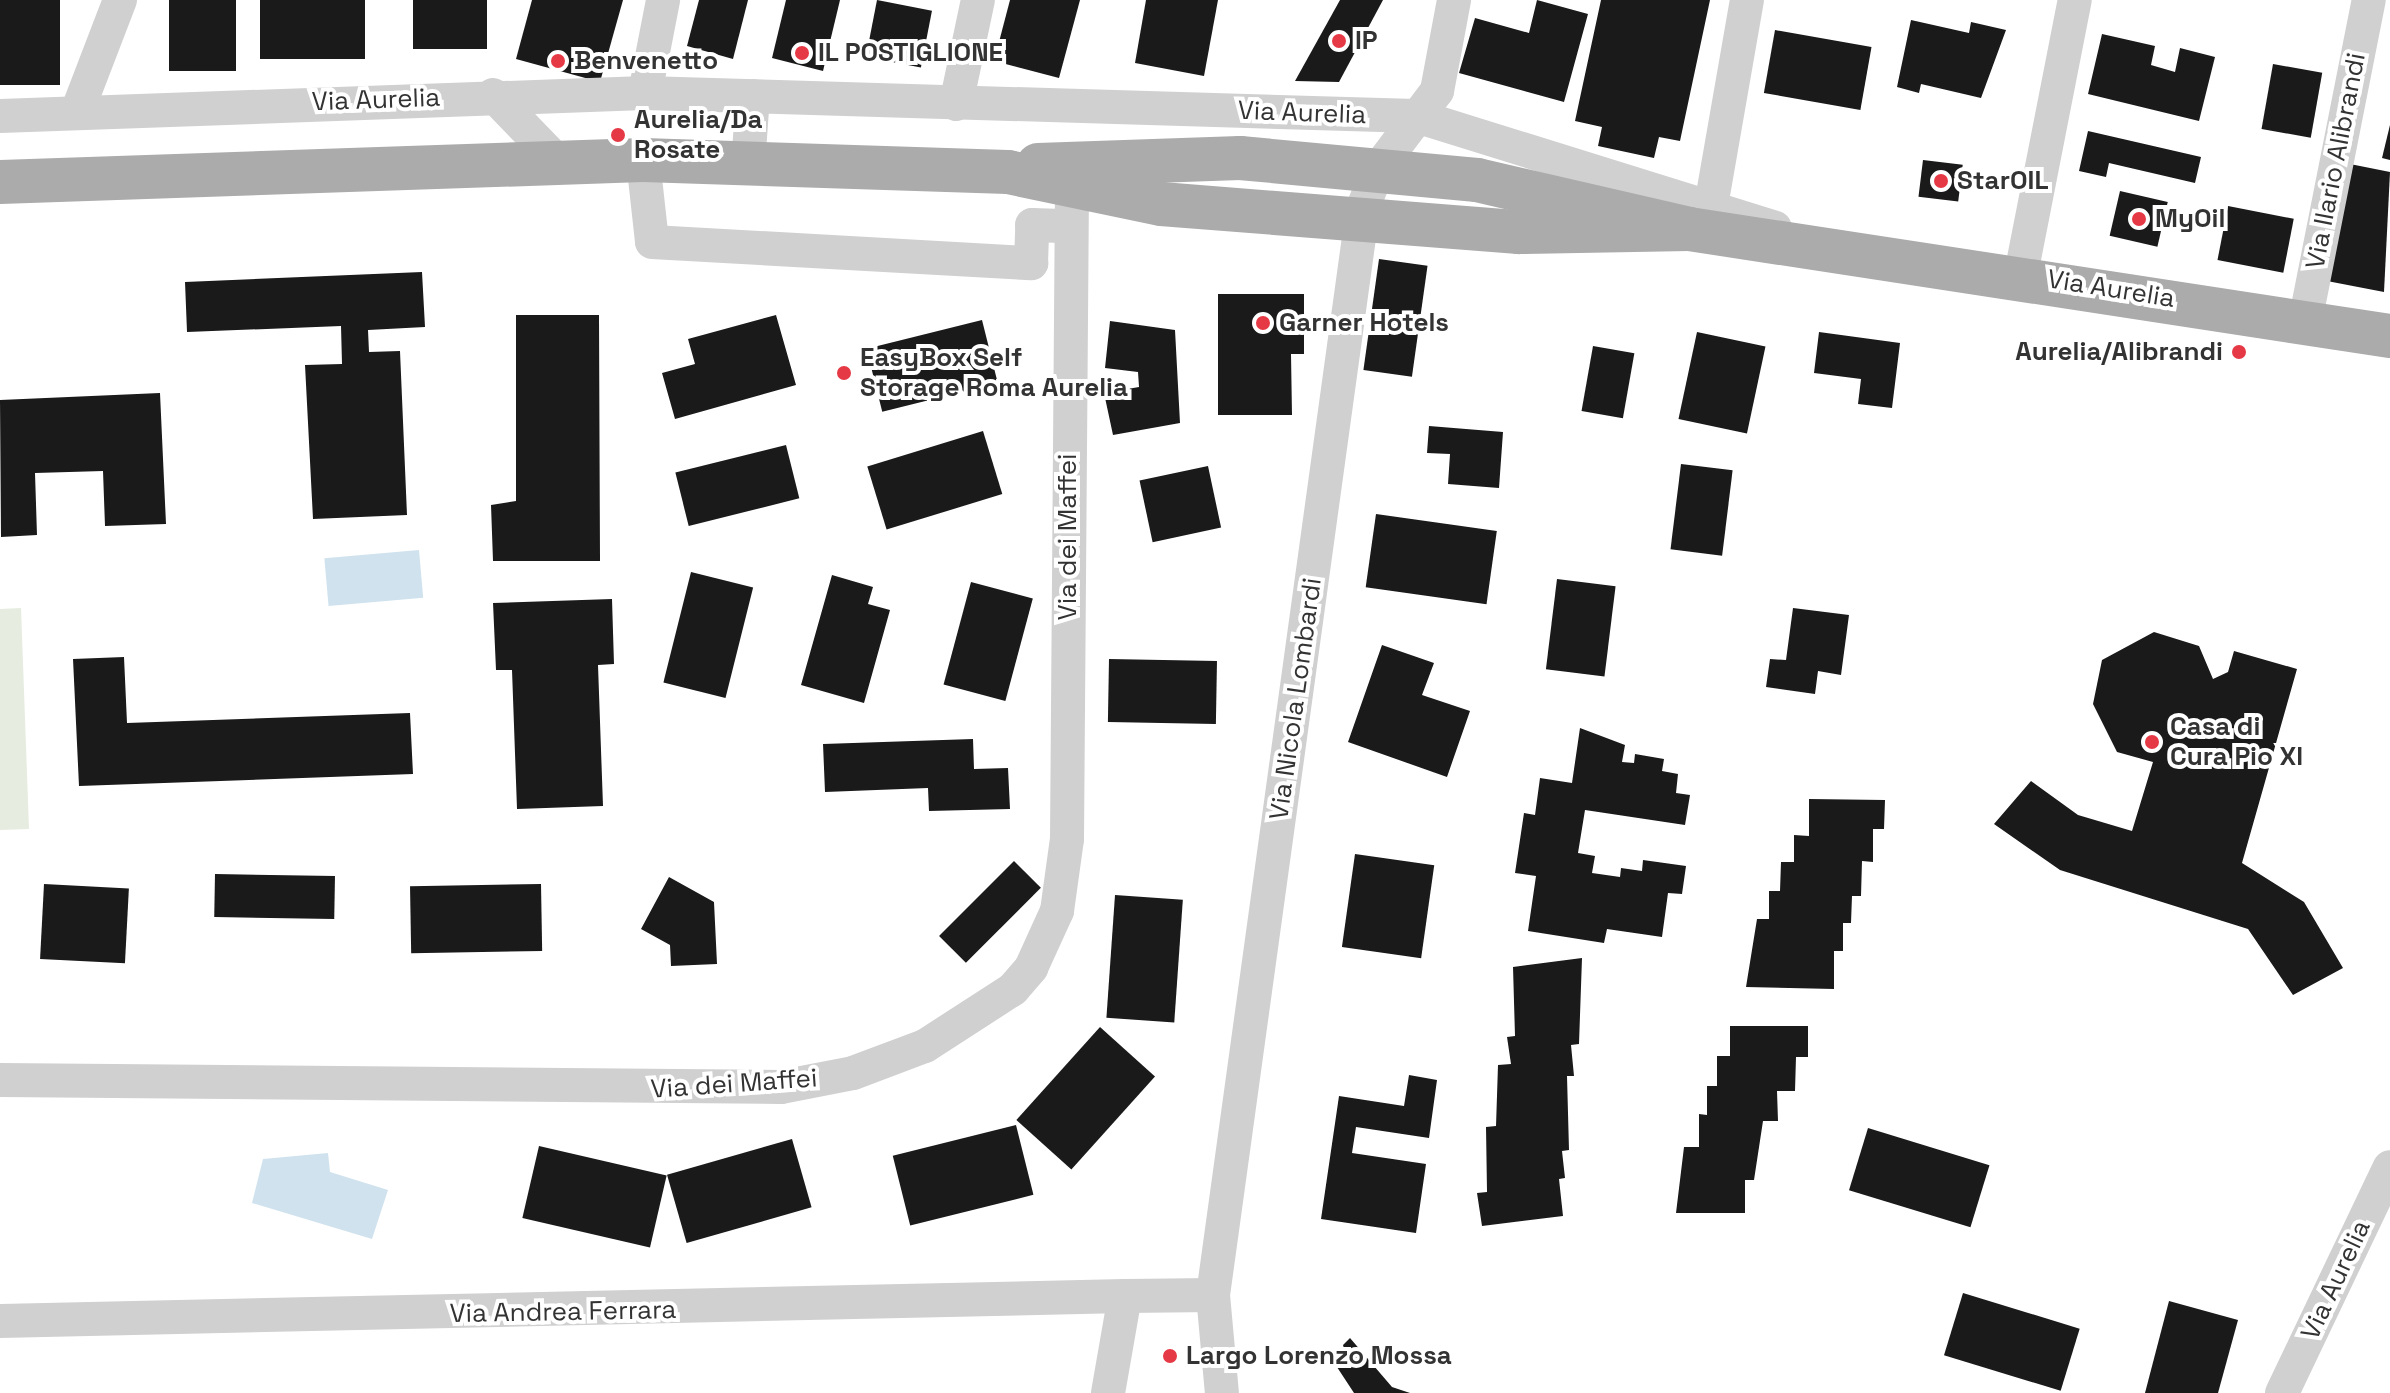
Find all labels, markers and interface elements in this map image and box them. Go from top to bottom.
place label: IP [1355,25,1378,57]
marker: IP [1330,32,1348,50]
place label: IL POSTIGLIONE [818,37,1004,69]
marker: IL POSTIGLIONE [793,44,811,62]
place label: Benvenetto [574,45,718,77]
street label: Via Ilario Alibrandi [2300,50,2372,272]
marker: Benvenetto [549,52,567,70]
street label: Via Aurelia [311,82,441,118]
street label: Via Aurelia [1237,95,1367,131]
place label: Aurelia/Da Rosate [634,104,763,166]
marker: Aurelia/Da Rosate [609,126,627,144]
place label: StarOIL [1957,165,2048,197]
marker: StarOIL [1932,172,1950,190]
place label: MyOil [2155,203,2225,235]
marker: MyOil [2130,210,2148,228]
street label: Via Aurelia [2045,264,2177,314]
place label: Garner Hotels [1279,307,1449,339]
marker: Garner Hotels [1254,314,1272,332]
place label: Aurelia/Alibrandi [2015,336,2223,368]
place label: EasyBox Self Storage Roma Aurelia [860,342,1128,404]
marker: Aurelia/Alibrandi [2230,343,2248,361]
marker: EasyBox Self Storage Roma Aurelia [835,364,853,382]
street label: Via dei Maffei [1052,454,1084,620]
street label: Via Nicola Lombardi [1264,576,1328,822]
place label: Casa di Cura Pio XI [2170,711,2303,772]
marker: Casa di Cura Pio XI [2141,731,2163,753]
street label: Via dei Maffei [650,1063,818,1105]
street label: Via Aurelia [2295,1215,2377,1345]
street label: Via Andrea Ferrara [449,1294,677,1330]
place label: Largo Lorenzo Mossa [1186,1340,1452,1372]
marker: Largo Lorenzo Mossa [1161,1347,1179,1365]

